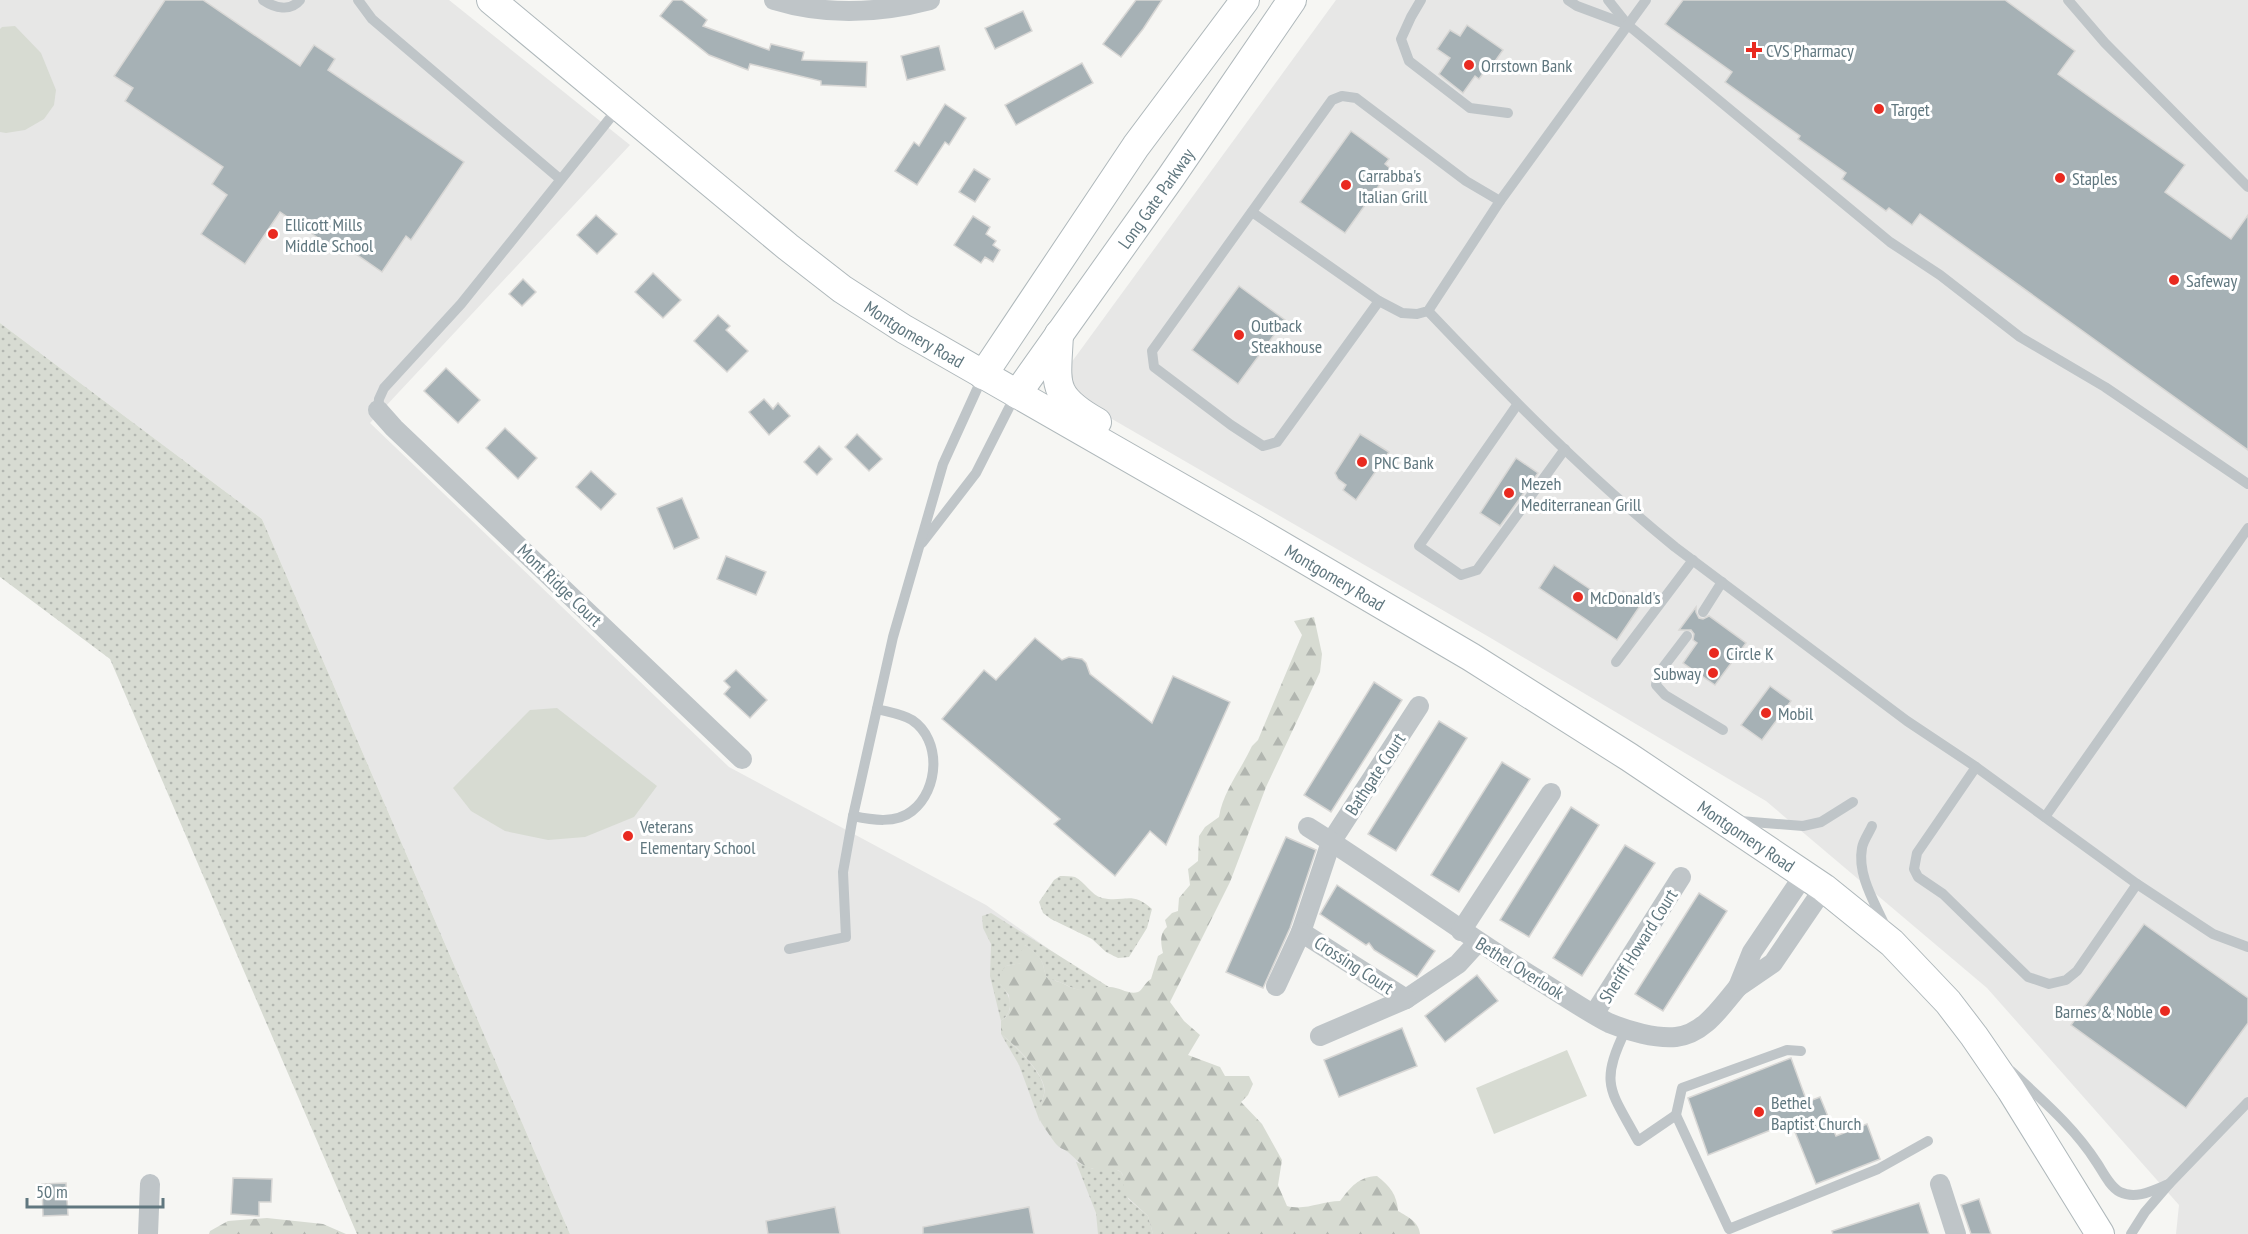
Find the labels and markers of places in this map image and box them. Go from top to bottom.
place label: CVS Pharmacy [1766,39,1854,62]
marker: CVS Pharmacy [1747,43,1761,57]
place label: Orrstown Bank [1481,54,1572,77]
marker: Orrstown Bank [1462,58,1476,72]
place label: Target [1891,98,1930,121]
marker: Target [1872,102,1886,116]
place label: Carrabba's Italian Grill [1358,164,1428,208]
place label: Staples [2072,167,2117,190]
marker: Staples [2053,171,2067,185]
marker: Carrabba's Italian Grill [1339,178,1353,192]
place label: Ellicott Mills Middle School [285,213,374,257]
marker: Ellicott Mills Middle School [266,227,280,241]
place label: Safeway [2186,269,2237,292]
marker: Safeway [2167,273,2181,287]
place label: Outback Steakhouse [1251,314,1322,358]
marker: Outback Steakhouse [1232,328,1246,342]
place label: PNC Bank [1374,451,1434,474]
marker: PNC Bank [1355,455,1369,469]
place label: Mezeh Mediterranean Grill [1521,472,1642,516]
marker: Mezeh Mediterranean Grill [1502,486,1516,500]
place label: McDonald's [1590,586,1661,609]
marker: McDonald's [1571,590,1585,604]
place label: Circle K [1726,642,1774,665]
marker: Circle K [1707,646,1721,660]
place label: Subway [1653,662,1701,685]
marker: Subway [1706,666,1720,680]
place label: Mobil [1778,702,1814,725]
marker: Mobil [1759,706,1773,720]
place label: Veterans Elementary School [639,815,756,859]
marker: Veterans Elementary School [621,829,635,843]
place label: Barnes & Noble [2055,1000,2153,1023]
marker: Barnes & Noble [2158,1004,2172,1018]
place label: Bethel Baptist Church [1771,1091,1861,1135]
marker: Bethel Baptist Church [1752,1105,1766,1119]

